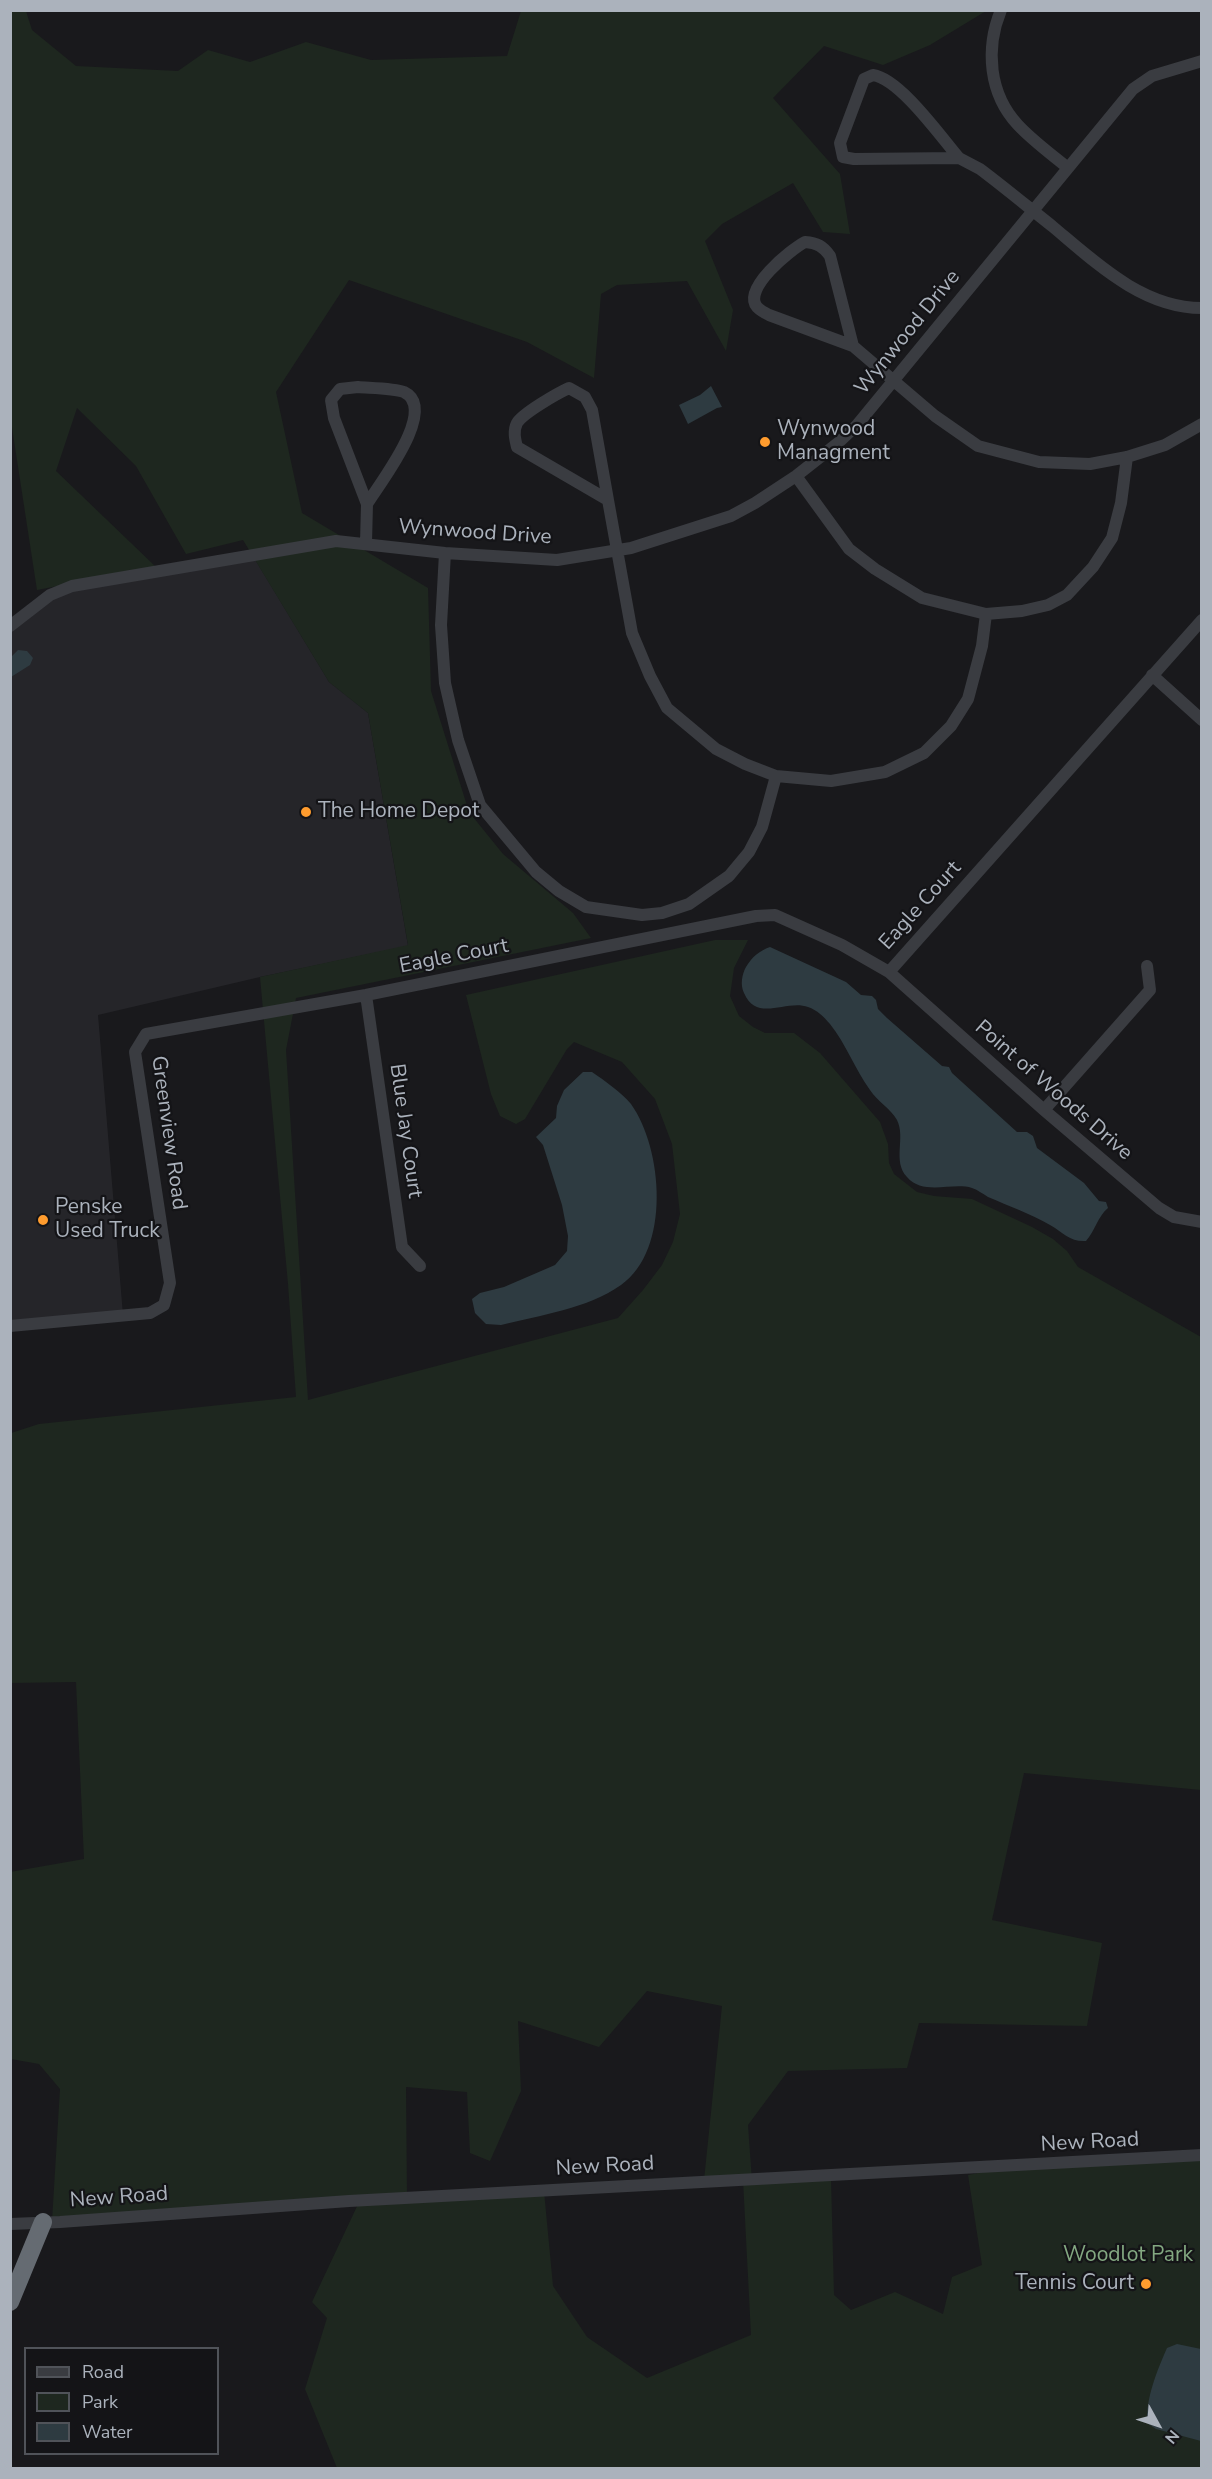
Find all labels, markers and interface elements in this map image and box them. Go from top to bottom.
street label: Wynwood Drive [850,265,966,401]
place label: Wynwood Managment [777,417,890,467]
marker: Wynwood Managment [758,435,772,449]
street label: Wynwood Drive [398,515,552,551]
place label: The Home Depot [318,799,479,825]
marker: The Home Depot [299,805,313,819]
street label: Eagle Court [875,857,967,955]
street label: Eagle Court [397,934,511,980]
street label: Point of Woods Drive [969,1016,1137,1166]
street label: Greenview Road [145,1054,191,1212]
street label: Blue Jay Court [383,1062,427,1200]
place label: Penske Used Truck [55,1195,160,1245]
marker: Penske Used Truck [36,1213,50,1227]
street label: New Road [1040,2128,1140,2158]
street label: New Road [555,2152,655,2182]
street label: New Road [69,2182,169,2214]
park label: Woodlot Park [1063,2243,1193,2269]
place label: Tennis Court [1015,2271,1134,2297]
marker: Tennis Court [1139,2277,1153,2291]
legend [24,2347,219,2455]
text: Road [82,2360,124,2384]
text: Park [82,2390,118,2414]
north arrow [1128,2395,1188,2455]
text: Water [82,2420,133,2444]
text: N [1160,2425,1184,2448]

